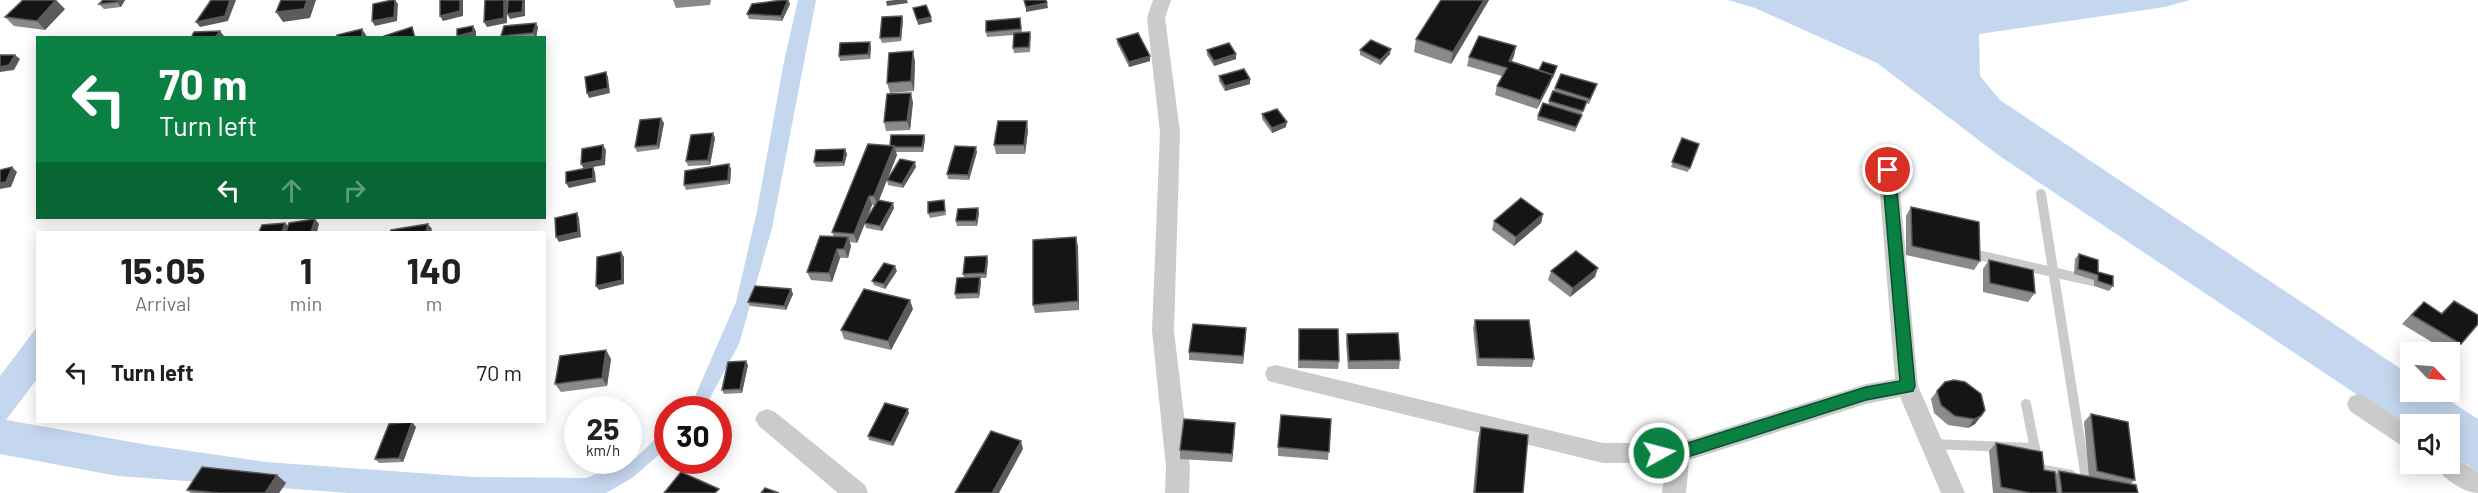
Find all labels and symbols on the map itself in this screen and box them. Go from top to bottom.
pin [1862,144,1913,195]
north arrow [2400,342,2460,402]
speed limit sign: 30 [654,396,732,474]
position arrow [1627,421,1691,485]

